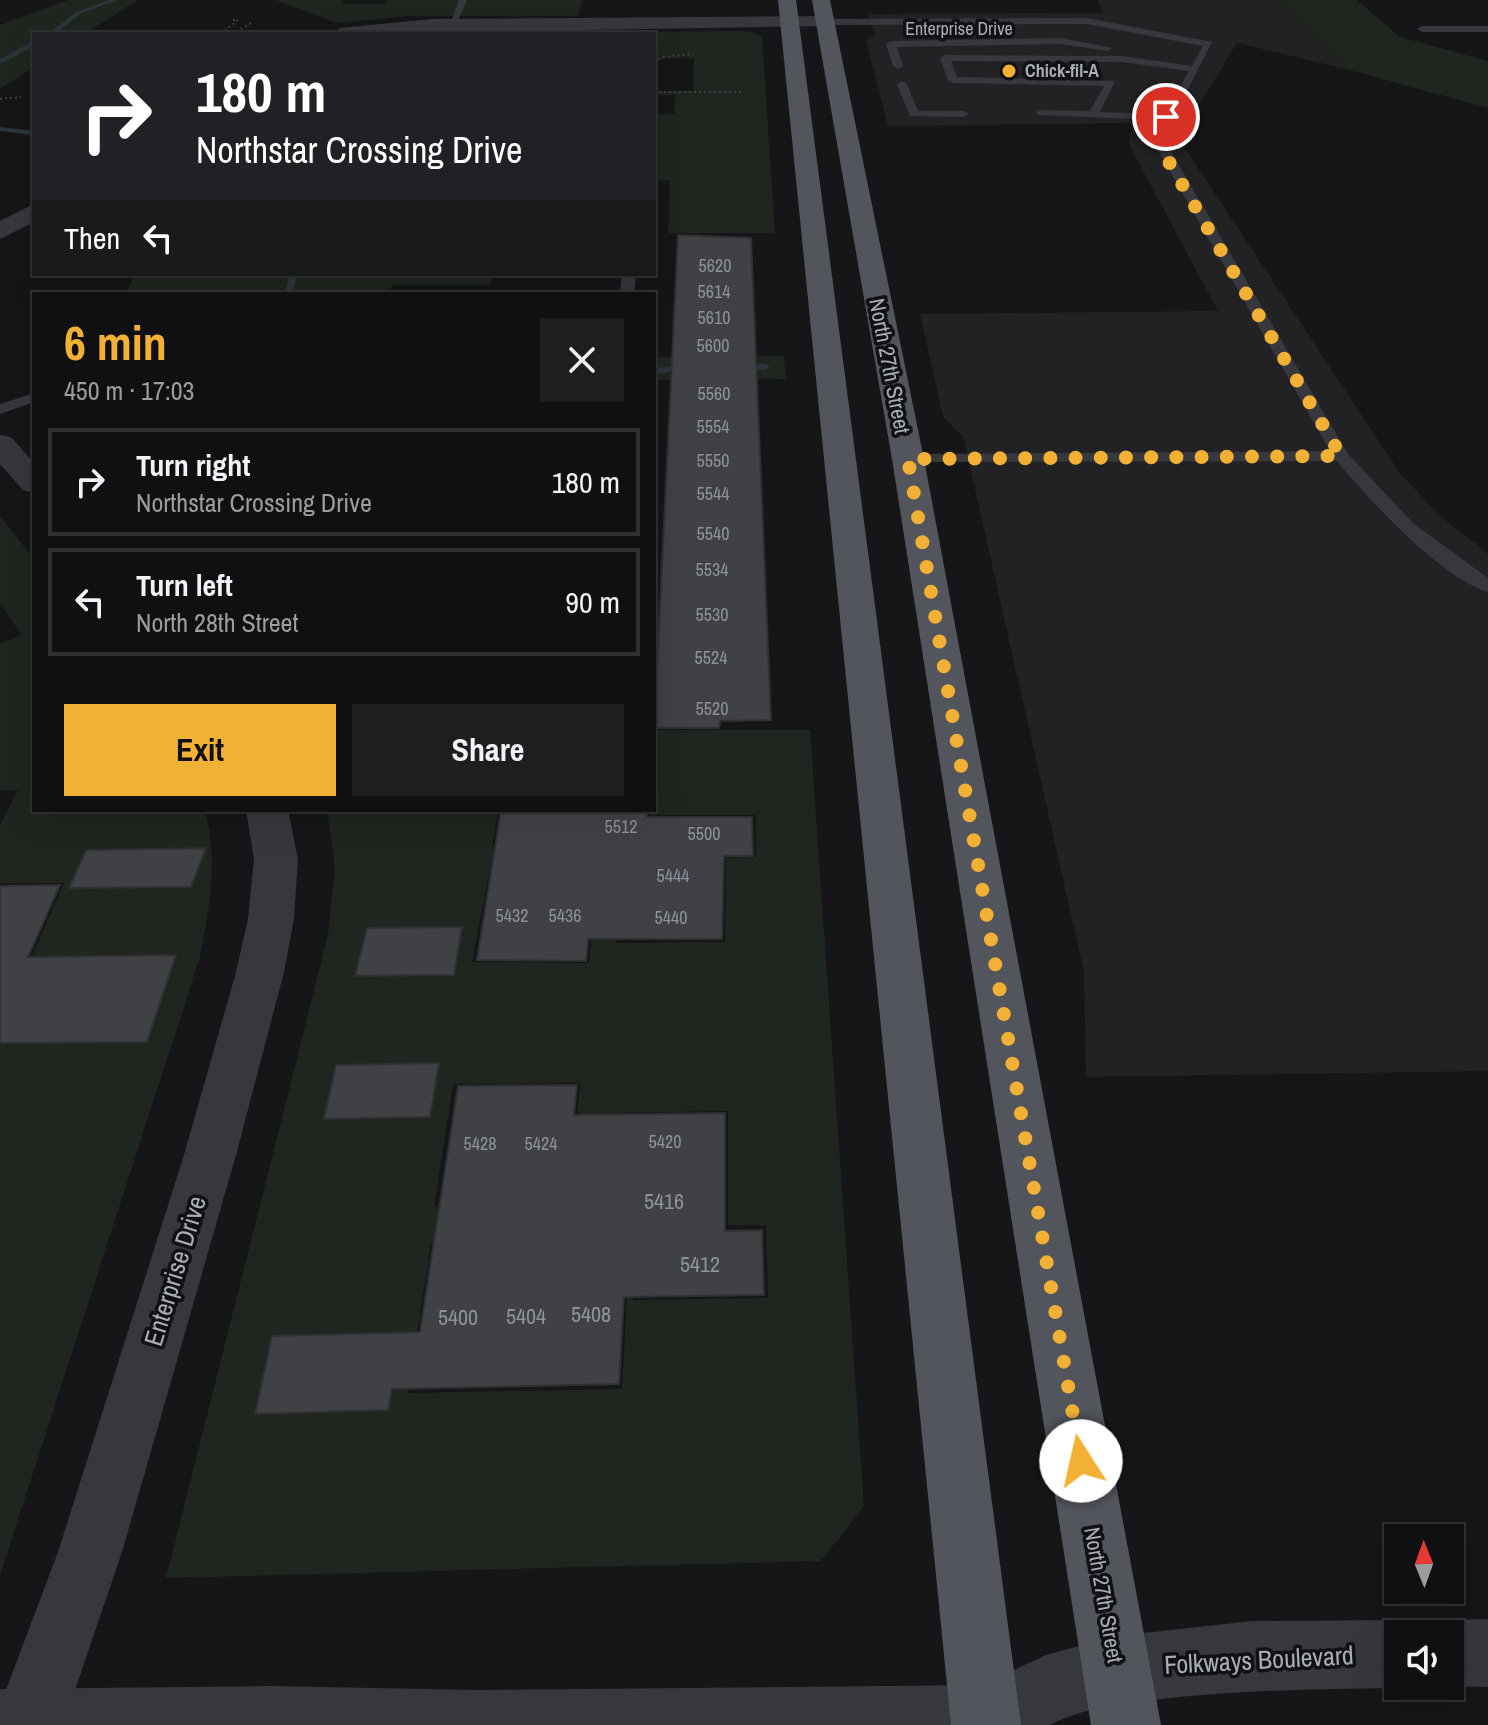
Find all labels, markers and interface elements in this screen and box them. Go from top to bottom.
street label: Enterprise Drive [905,16,1013,41]
text: 180 m [196,54,326,129]
place label: Chick-fil-A [1025,58,1099,83]
marker: Chick-fil-A [1000,62,1018,80]
icon: right [64,64,168,168]
pin [1132,83,1200,151]
icon: arrive [1144,95,1188,139]
text: Northstar Crossing Drive [196,126,522,174]
icon: left [136,216,180,260]
text: Then [64,218,120,258]
house number: 5620 [699,253,731,278]
house number: 5614 [698,279,730,304]
street label: North 27th Street [862,296,918,436]
house number: 5610 [698,305,730,330]
text: 6 min [64,310,167,375]
button: close [540,318,624,402]
house number: 5600 [697,333,729,358]
text: 450 m · 17:03 [64,373,194,408]
house number: 5560 [698,381,730,406]
house number: 5554 [697,414,729,439]
text: Turn right [136,445,250,485]
house number: 5550 [697,448,729,473]
icon: right [68,460,112,504]
text: 180 m [552,462,620,502]
house number: 5544 [697,481,729,506]
text: Northstar Crossing Drive [136,485,372,520]
house number: 5540 [697,521,729,546]
house number: 5534 [696,557,728,582]
text: Turn left [136,565,233,605]
icon: left [68,580,112,624]
text: 90 m [565,582,620,622]
house number: 5530 [696,602,728,627]
text: North 28th Street [136,605,298,640]
house number: 5524 [695,645,727,670]
house number: 5520 [696,696,728,721]
button: Exit [64,704,336,796]
button: Share [352,704,624,796]
house number: 5512 [605,814,637,839]
house number: 5500 [688,821,720,846]
house number: 5444 [657,863,689,888]
house number: 5432 [496,903,528,928]
house number: 5436 [549,903,581,928]
house number: 5440 [655,905,687,930]
house number: 5420 [649,1129,681,1154]
house number: 5428 [464,1131,496,1156]
house number: 5424 [525,1131,557,1156]
house number: 5416 [644,1186,684,1216]
street label: Enterprise Drive [135,1192,214,1350]
house number: 5412 [680,1249,720,1279]
house number: 5408 [571,1299,611,1329]
house number: 5404 [506,1301,546,1331]
house number: 5400 [438,1302,478,1332]
position arrow [1039,1419,1123,1503]
north arrow [1384,1524,1464,1604]
map controls [1384,1524,1464,1700]
street label: North 27th Street [1077,1525,1131,1665]
button: sound [1384,1620,1464,1700]
street label: Folkways Boulevard [1163,1637,1355,1682]

